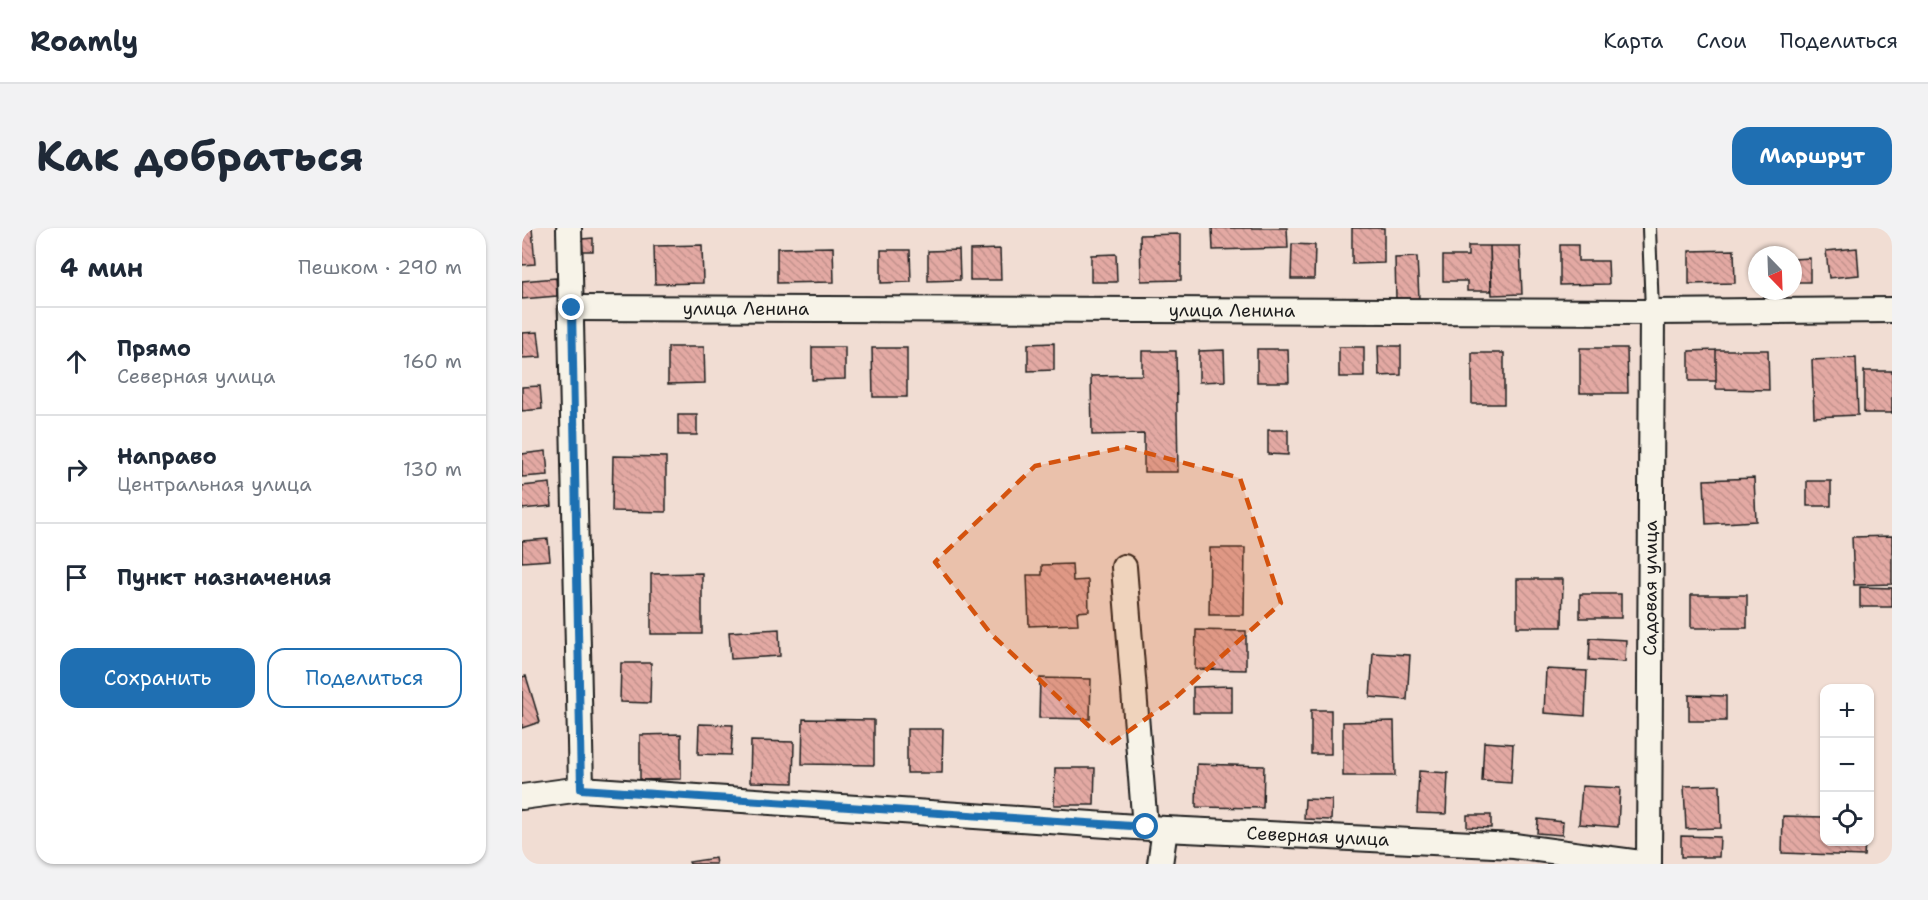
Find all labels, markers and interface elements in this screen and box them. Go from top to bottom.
text: Roamly [30,22,138,60]
text: Карта [1603,27,1663,55]
text: Слои [1696,27,1747,55]
text: Поделиться [1780,27,1898,55]
button: Маршрут [1732,127,1892,185]
text: Как добраться [36,128,364,184]
north arrow [1748,246,1802,300]
text: 4 мин [60,250,143,285]
text: Пешком · 290 m [298,254,462,280]
route end [558,294,584,320]
street label: улица Ленина [683,296,809,321]
street label: улица Ленина [1169,298,1295,323]
text: Прямо [117,334,191,363]
icon: ahead [60,345,93,378]
text: 160 m [403,348,462,374]
text: Северная улица [117,363,275,389]
text: Направо [117,442,217,471]
icon: right [60,453,93,486]
text: 130 m [403,456,462,482]
text: Центральная улица [117,471,312,497]
street label: Садовая улица [1638,520,1663,656]
icon: arrive [60,561,93,594]
text: Пункт назначения [117,563,331,592]
button: Сохранить [60,648,255,708]
button: Поделиться [267,648,462,708]
map controls [1820,684,1874,846]
button: + [1820,684,1874,738]
button: − [1820,738,1874,792]
button: locate [1820,792,1874,846]
route start [1132,813,1158,839]
street label: Северная улица [1246,821,1390,852]

